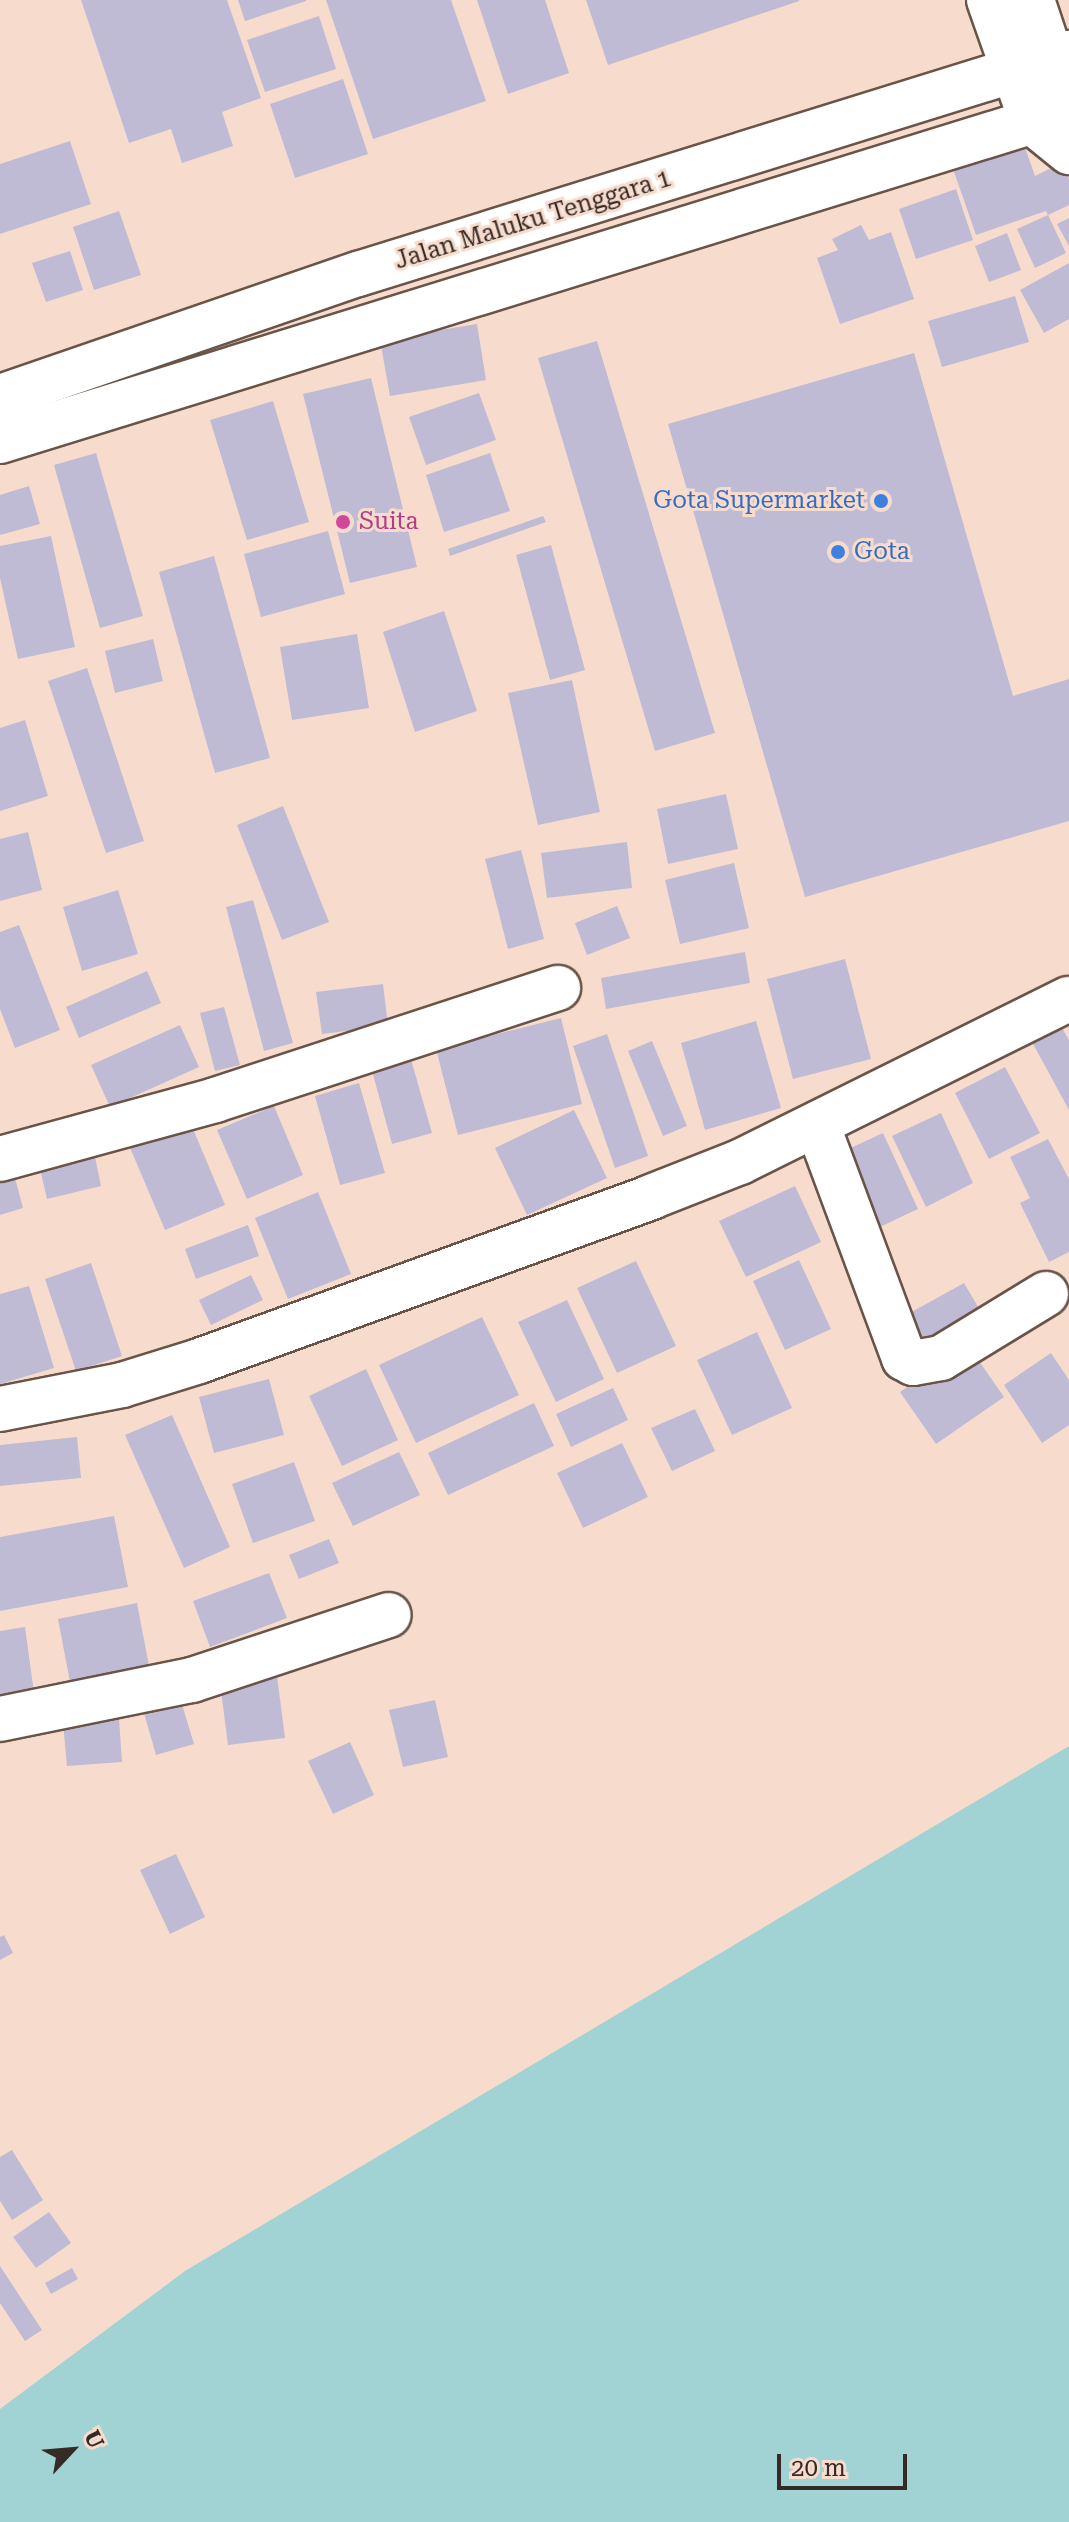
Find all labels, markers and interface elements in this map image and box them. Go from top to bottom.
street label: Jalan Maluku Tenggara 1 [391,164,675,276]
place label: Gota Supermarket [653,487,865,515]
marker: Gota Supermarket [872,492,890,510]
place label: Suita [359,508,418,536]
marker: Suita [334,513,352,531]
place label: Gota [854,538,910,566]
marker: Gota [829,543,847,561]
north arrow [32,2410,112,2490]
text: U [79,2426,109,2452]
scale bar [781,2438,911,2488]
text: 20 m [791,2454,846,2482]

